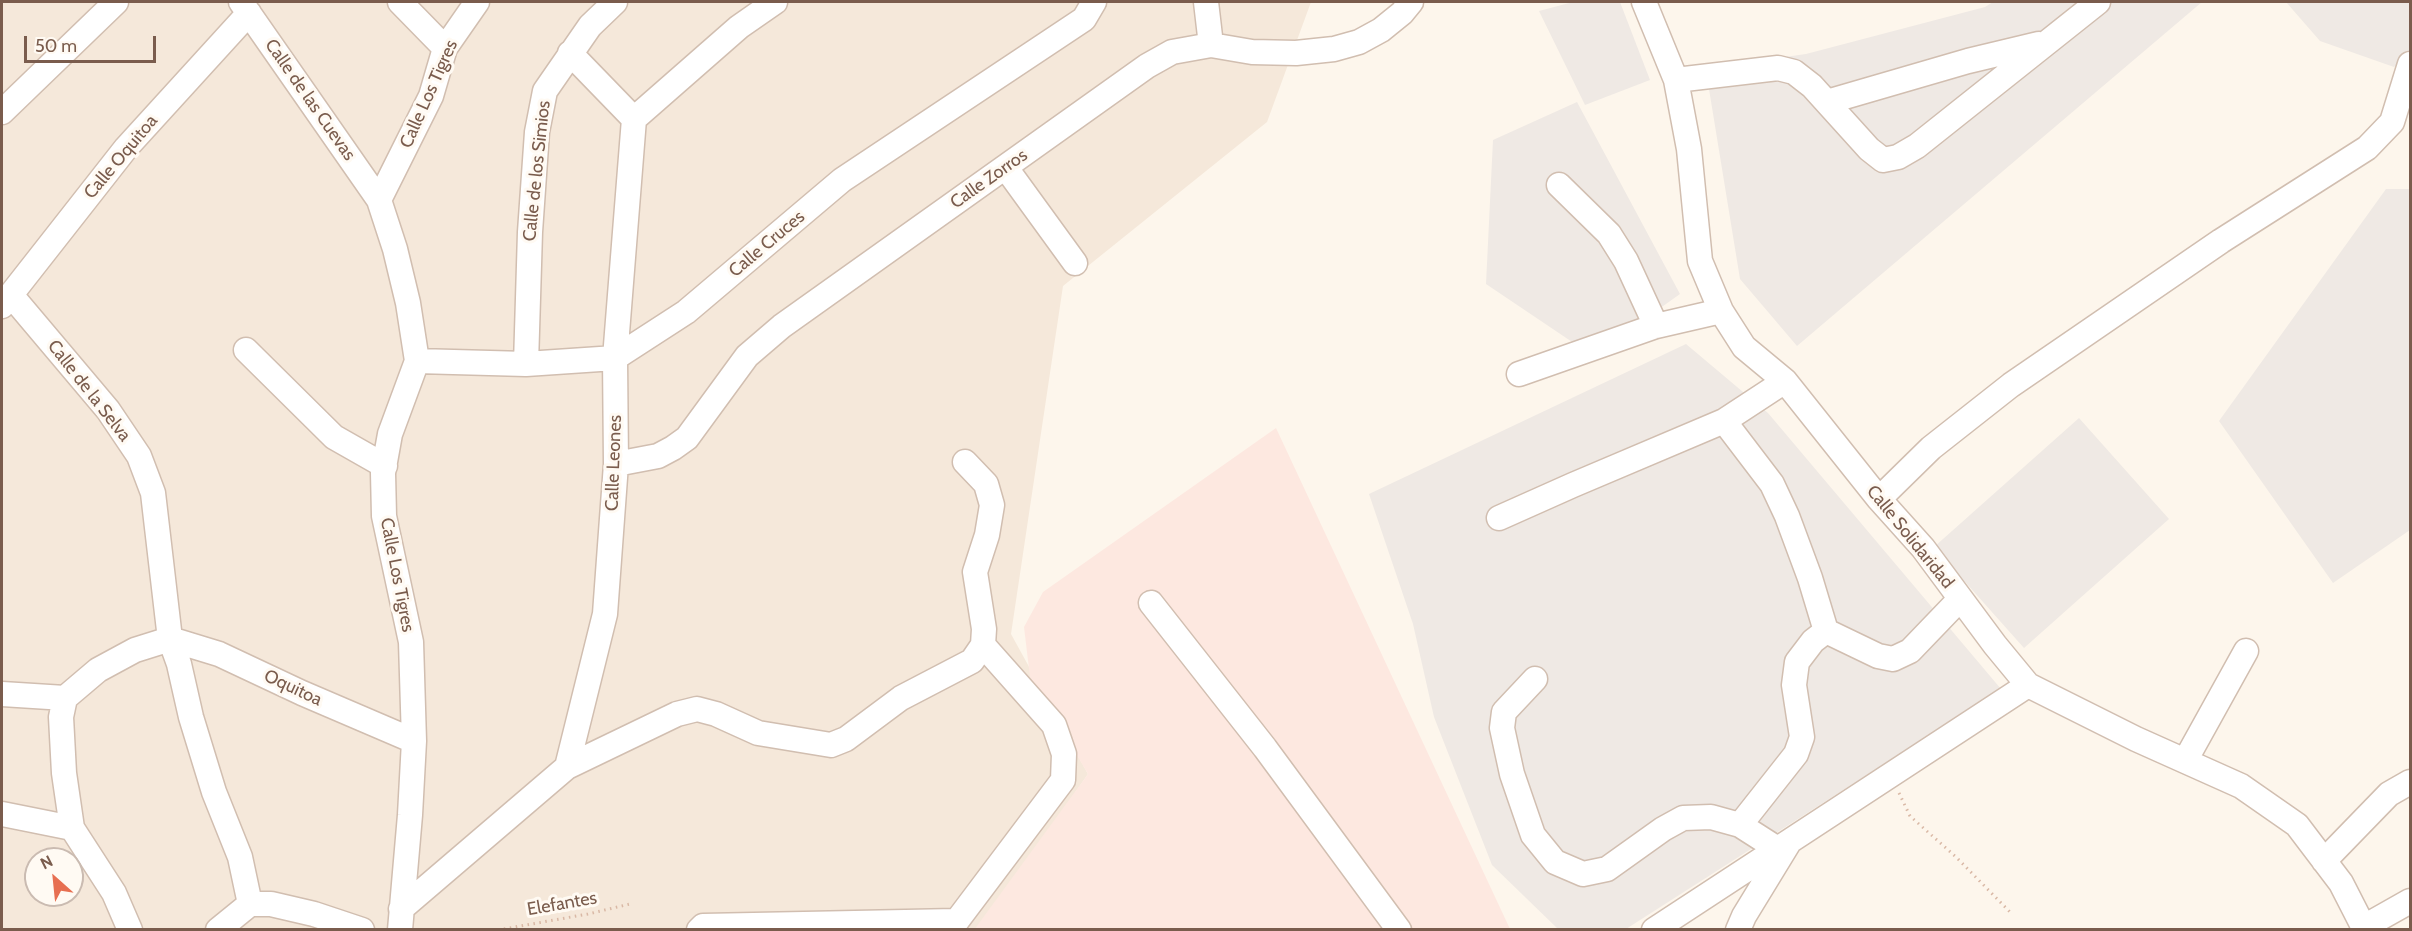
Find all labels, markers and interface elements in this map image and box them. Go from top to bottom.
scale bar [27,24,159,62]
text: 50 m [35,35,77,57]
street label: Calle de las Cuevas [260,35,360,165]
street label: Calle Los Tigres [396,37,462,151]
street label: Calle de los Simios [519,100,555,242]
street label: Calle Oquitoa [80,111,162,203]
street label: Calle Zorros [946,145,1032,213]
street label: Calle Cruces [725,206,809,282]
street label: Calle de la Selva [43,336,135,446]
street label: Calle Leones [602,415,626,511]
street label: Calle Solidaridad [1862,481,1958,593]
street label: Calle Los Tigres [375,516,419,634]
street label: Oquitoa [261,665,325,711]
north arrow [24,847,84,907]
text: N [37,851,56,873]
street label: Elefantes [525,887,599,921]

